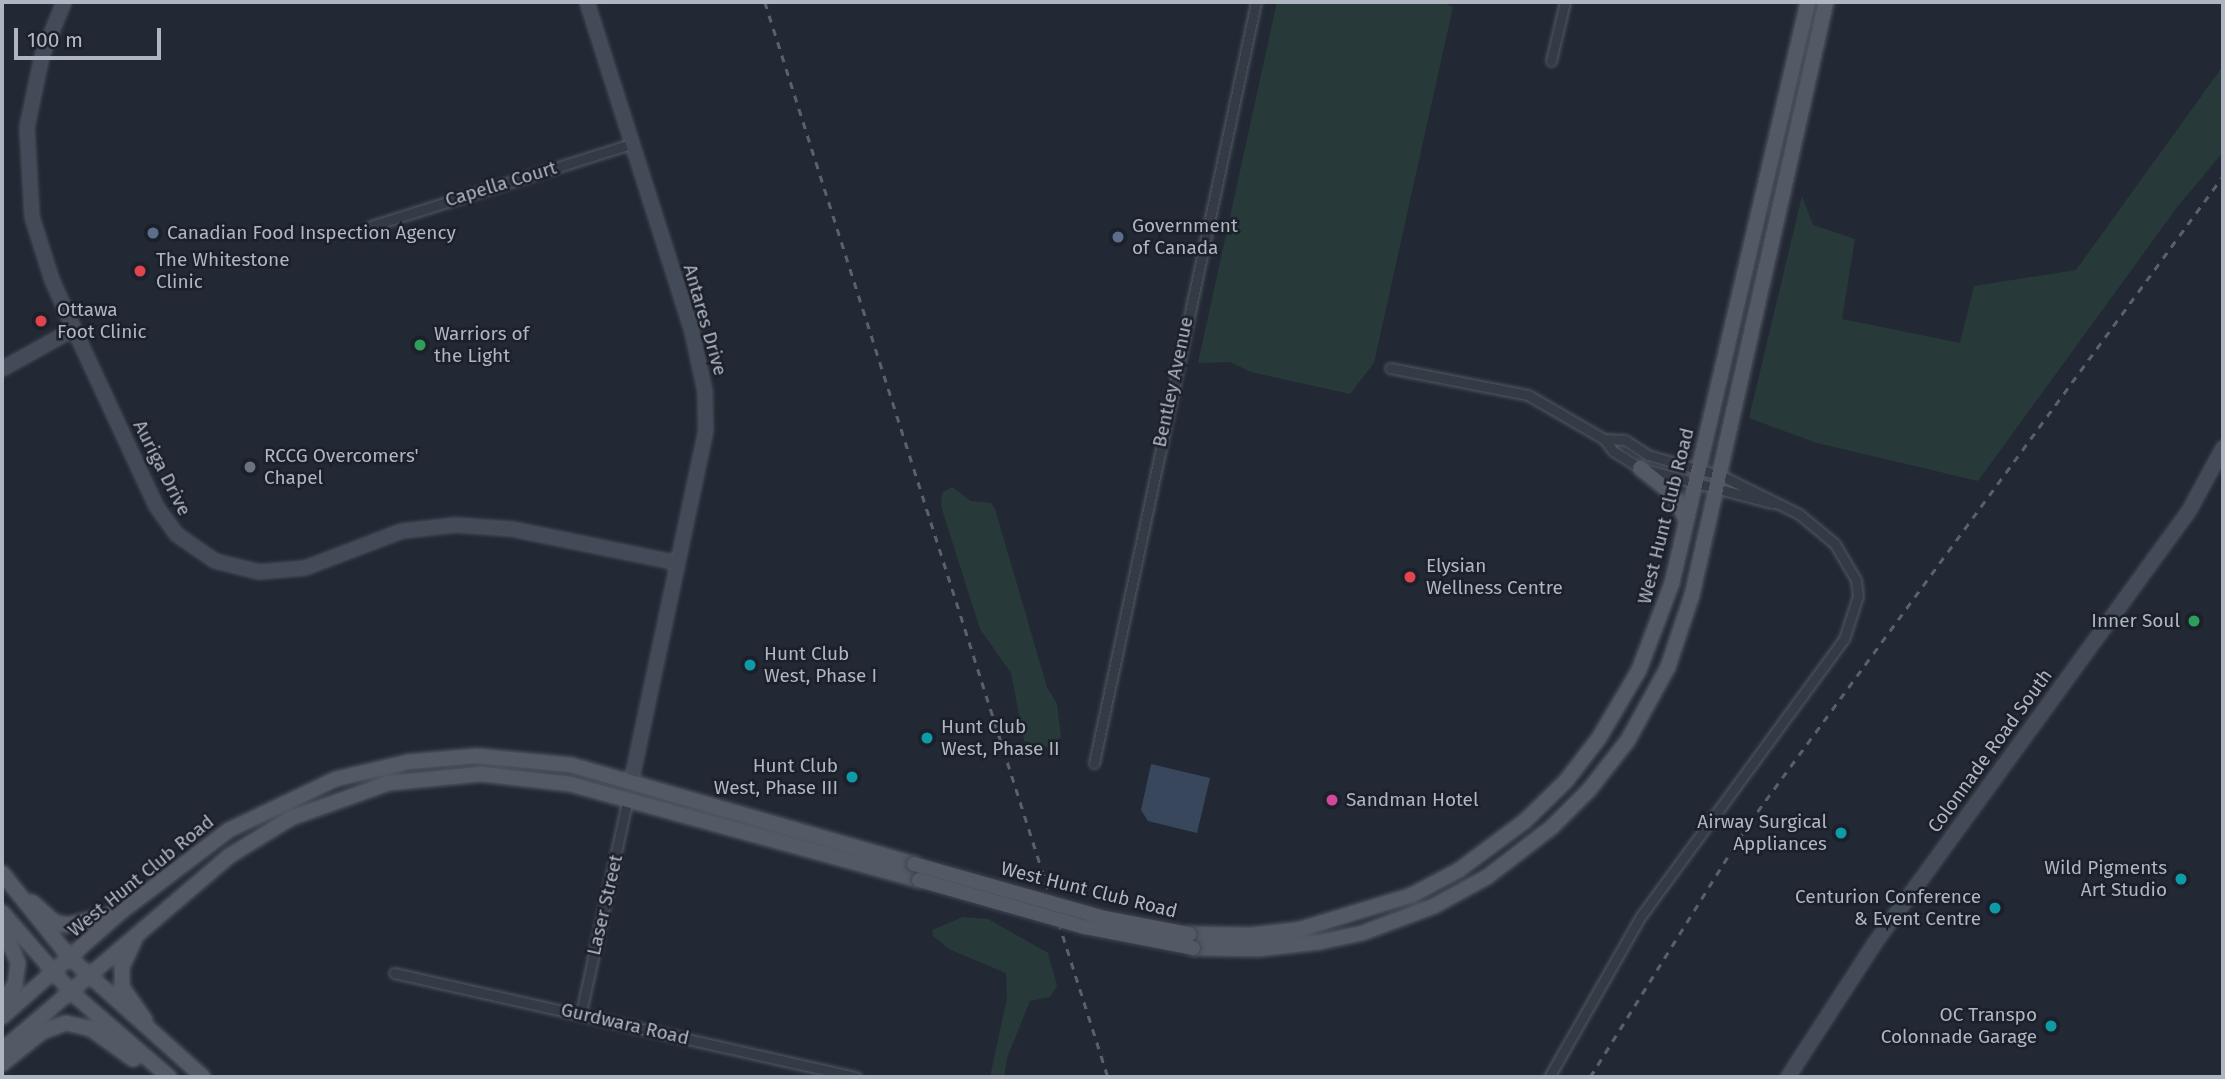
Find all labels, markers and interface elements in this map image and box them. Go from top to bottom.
scale bar [18,14,164,58]
text: 100 m [27,27,83,53]
street label: Capella Court [442,156,560,212]
place label: Government of Canada [1132,215,1238,259]
place label: Canadian Food Inspection Agency [167,222,456,244]
marker: Canadian Food Inspection Agency [145,225,161,241]
marker: Government of Canada [1110,229,1126,245]
place label: The Whitestone Clinic [156,249,289,293]
marker: The Whitestone Clinic [130,261,150,281]
street label: Antares Drive [678,262,732,378]
place label: Ottawa Foot Clinic [57,299,147,343]
marker: Ottawa Foot Clinic [31,311,51,331]
street label: Bentley Avenue [1148,315,1198,449]
place label: Warriors of the Light [434,323,529,367]
marker: Warriors of the Light [412,337,428,353]
street label: Auriga Drive [128,416,196,520]
street label: West Hunt Club Road [1633,426,1699,606]
place label: RCCG Overcomers' Chapel [264,445,419,489]
marker: RCCG Overcomers' Chapel [242,459,258,475]
place label: Elysian Wellness Centre [1426,555,1563,599]
marker: Elysian Wellness Centre [1400,567,1420,587]
place label: Inner Soul [2091,610,2180,632]
marker: Inner Soul [2186,613,2202,629]
place label: Hunt Club West, Phase I [764,643,877,687]
marker: Hunt Club West, Phase I [742,657,758,673]
street label: Colonnade Road South [1923,665,2057,837]
place label: Hunt Club West, Phase II [941,716,1060,760]
marker: Hunt Club West, Phase II [919,730,935,746]
place label: Hunt Club West, Phase III [714,755,838,799]
marker: Hunt Club West, Phase III [844,769,860,785]
place label: Sandman Hotel [1346,789,1478,811]
marker: Sandman Hotel [1324,792,1340,808]
street label: West Hunt Club Road [64,810,218,942]
place label: Airway Surgical Appliances [1697,811,1827,855]
marker: Airway Surgical Appliances [1833,825,1849,841]
street label: Laser Street [582,852,628,958]
street label: West Hunt Club Road [999,857,1179,923]
place label: Wild Pigments Art Studio [2044,857,2167,901]
marker: Wild Pigments Art Studio [2173,871,2189,887]
place label: Centurion Conference & Event Centre [1795,886,1981,930]
marker: Centurion Conference & Event Centre [1987,900,2003,916]
street label: Gurdwara Road [559,998,691,1050]
place label: OC Transpo Colonnade Garage [1881,1004,2037,1048]
marker: OC Transpo Colonnade Garage [2043,1018,2059,1034]

